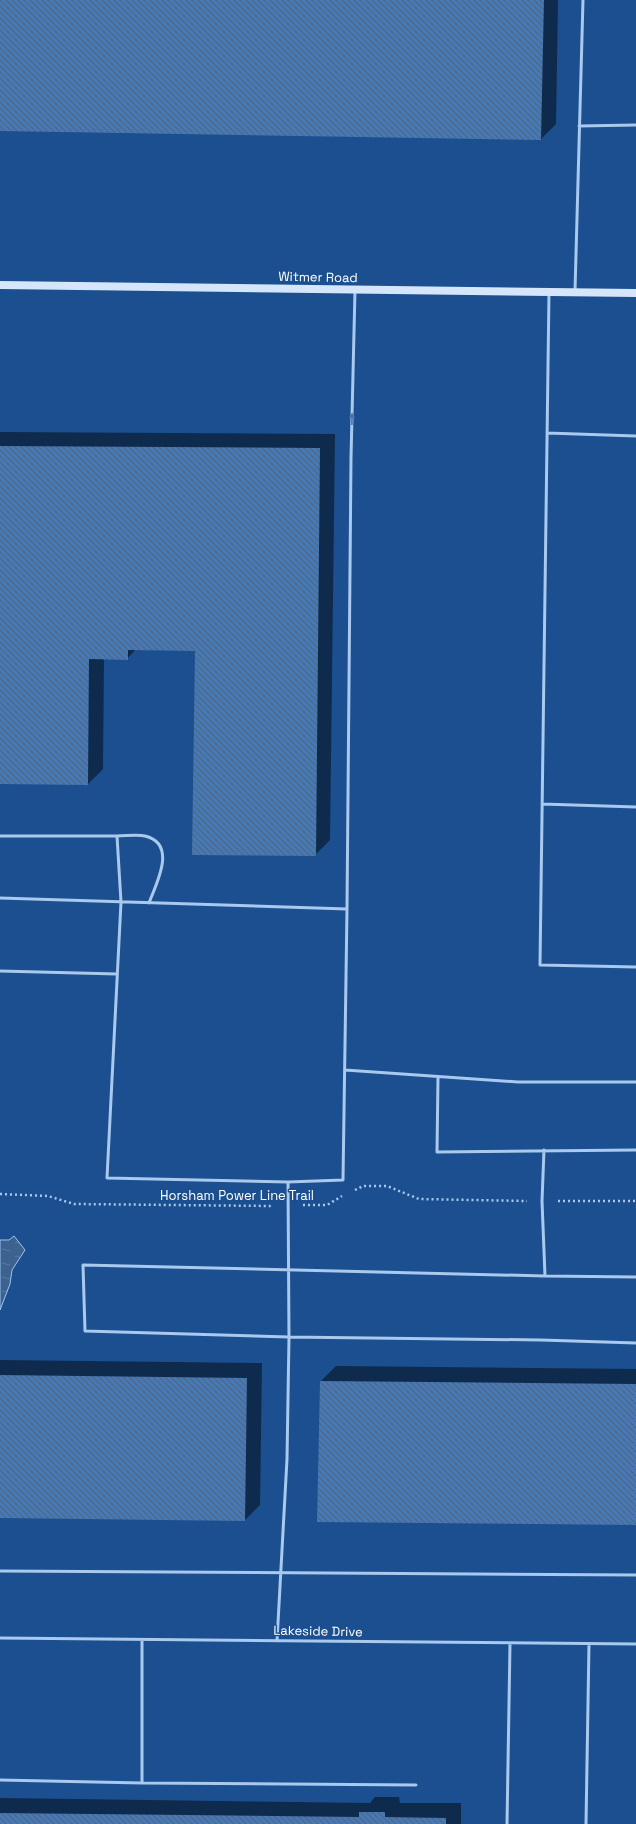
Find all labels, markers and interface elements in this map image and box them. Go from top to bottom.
street label: Witmer Road [278,268,358,286]
one-way arrow [348,413,355,425]
street label: Horsham Power Line Trail [160,1187,314,1204]
street label: Lakeside Drive [273,1622,363,1640]

